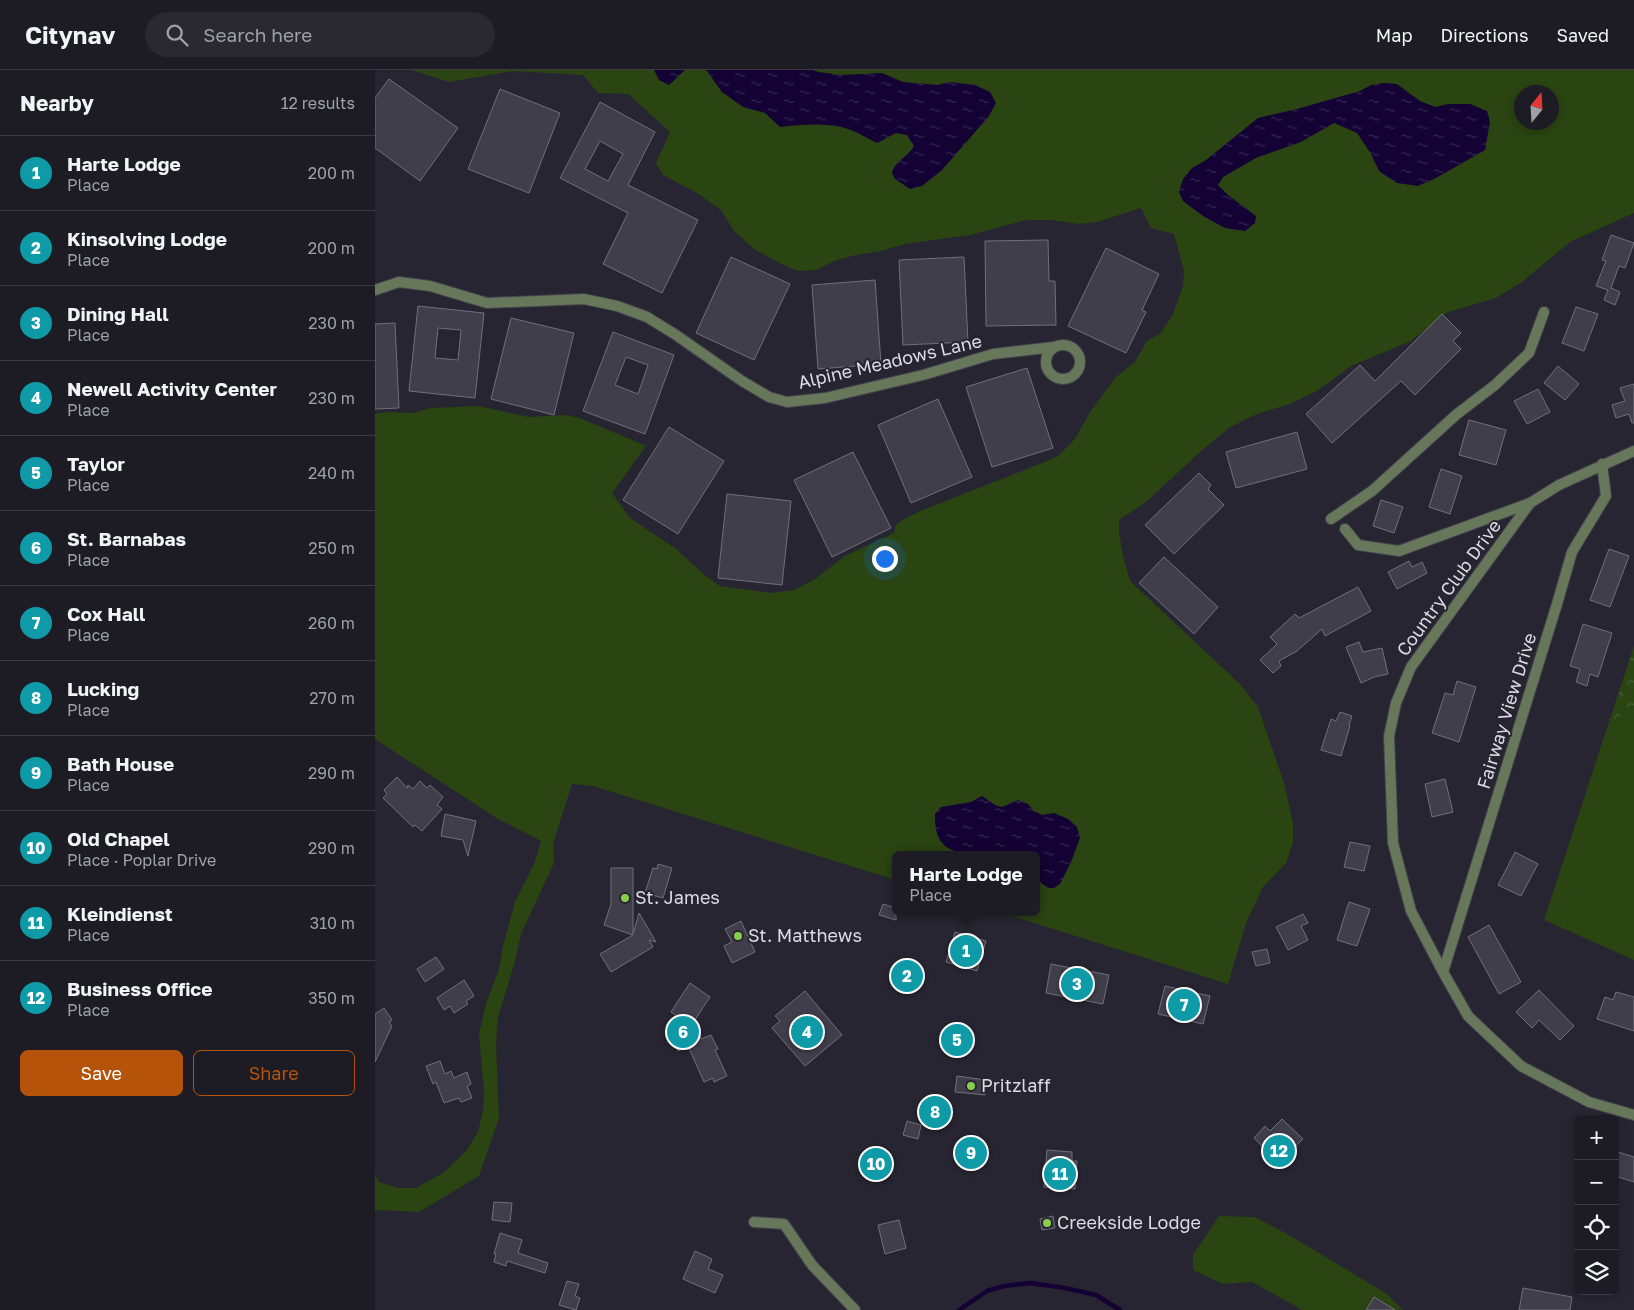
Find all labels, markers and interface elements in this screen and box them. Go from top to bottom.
search box [145,12,495,57]
text: Citynav [25,20,115,49]
icon: search [163,21,191,49]
text: Search here [203,23,312,46]
text: Map [1376,24,1412,46]
text: Directions [1440,24,1528,46]
text: Saved [1556,24,1609,46]
north arrow [1514,85,1559,130]
text: Nearby [20,90,94,116]
text: 12 results [281,93,355,113]
text: Harte Lodge [67,152,181,175]
text: 1 [32,163,40,183]
text: 200 m [308,163,355,183]
text: Place [67,175,110,195]
text: Kinsolving Lodge [67,227,227,250]
text: 2 [31,238,41,258]
text: 200 m [308,238,355,258]
text: Place [67,250,110,270]
text: Dining Hall [67,302,169,325]
text: 3 [31,313,41,333]
text: 230 m [308,313,355,333]
text: Place [67,325,110,345]
street label: Alpine Meadows Lane [796,329,984,393]
text: Newell Activity Center [67,377,277,400]
text: 4 [31,388,41,408]
text: 230 m [308,388,355,408]
text: Place [67,400,110,420]
text: Taylor [67,452,125,475]
text: 5 [31,463,41,483]
text: 240 m [308,463,355,483]
text: Place [67,475,110,495]
street label: Country Club Drive [1391,515,1505,660]
text: St. Barnabas [67,527,186,550]
text: 6 [31,538,41,558]
text: 250 m [308,538,355,558]
your location [872,546,898,572]
text: Place [67,550,110,570]
text: Cox Hall [67,602,145,625]
text: 7 [32,613,40,633]
text: 260 m [308,613,355,633]
text: Place [67,625,110,645]
street label: Fairway View Drive [1472,630,1540,791]
text: Lucking [67,677,139,700]
text: 8 [31,688,41,708]
text: 270 m [309,688,355,708]
text: Place [67,700,110,720]
text: Bath House [67,752,174,775]
text: 9 [31,763,41,783]
text: 290 m [308,763,355,783]
text: Place [67,775,110,795]
text: Old Chapel [67,827,170,850]
text: 10 [27,838,45,858]
text: 290 m [308,838,355,858]
text: Place · Poplar Drive [67,850,216,870]
popup [892,851,1040,916]
text: Harte Lodge [909,862,1023,885]
text: Place [909,885,952,905]
place label: St. James [635,886,720,908]
marker: St. James [619,892,631,904]
text: Kleindienst [67,902,173,925]
text: 11 [28,913,44,933]
text: 310 m [310,913,355,933]
place label: St. Matthews [748,924,862,946]
text: Place [67,925,110,945]
marker: St. Matthews [732,930,744,942]
pin: 1 [950,932,982,970]
pin: 2 [891,957,923,995]
pin: 3 [1061,965,1093,1003]
text: Business Office [67,977,213,1000]
pin: 7 [1168,986,1200,1024]
text: 12 [27,988,45,1008]
text: 350 m [308,988,355,1008]
text: Place [67,1000,110,1020]
pin: 6 [667,1013,699,1051]
pin: 4 [791,1013,823,1051]
pin: 5 [941,1021,973,1059]
button: Save [20,1050,183,1096]
button: Share [193,1050,355,1096]
place label: Pritzlaff [981,1074,1051,1096]
marker: Pritzlaff [965,1080,977,1092]
pin: 8 [919,1093,951,1131]
map controls [1574,1115,1619,1295]
button: + [1574,1115,1619,1160]
pin: 12 [1263,1132,1295,1170]
pin: 9 [955,1134,987,1172]
pin: 10 [860,1145,892,1183]
pin: 11 [1044,1155,1076,1193]
button: − [1574,1160,1619,1205]
button: locate [1574,1205,1619,1250]
place label: Creekside Lodge [1057,1211,1201,1233]
marker: Creekside Lodge [1041,1217,1053,1229]
button: layers [1574,1250,1619,1295]

